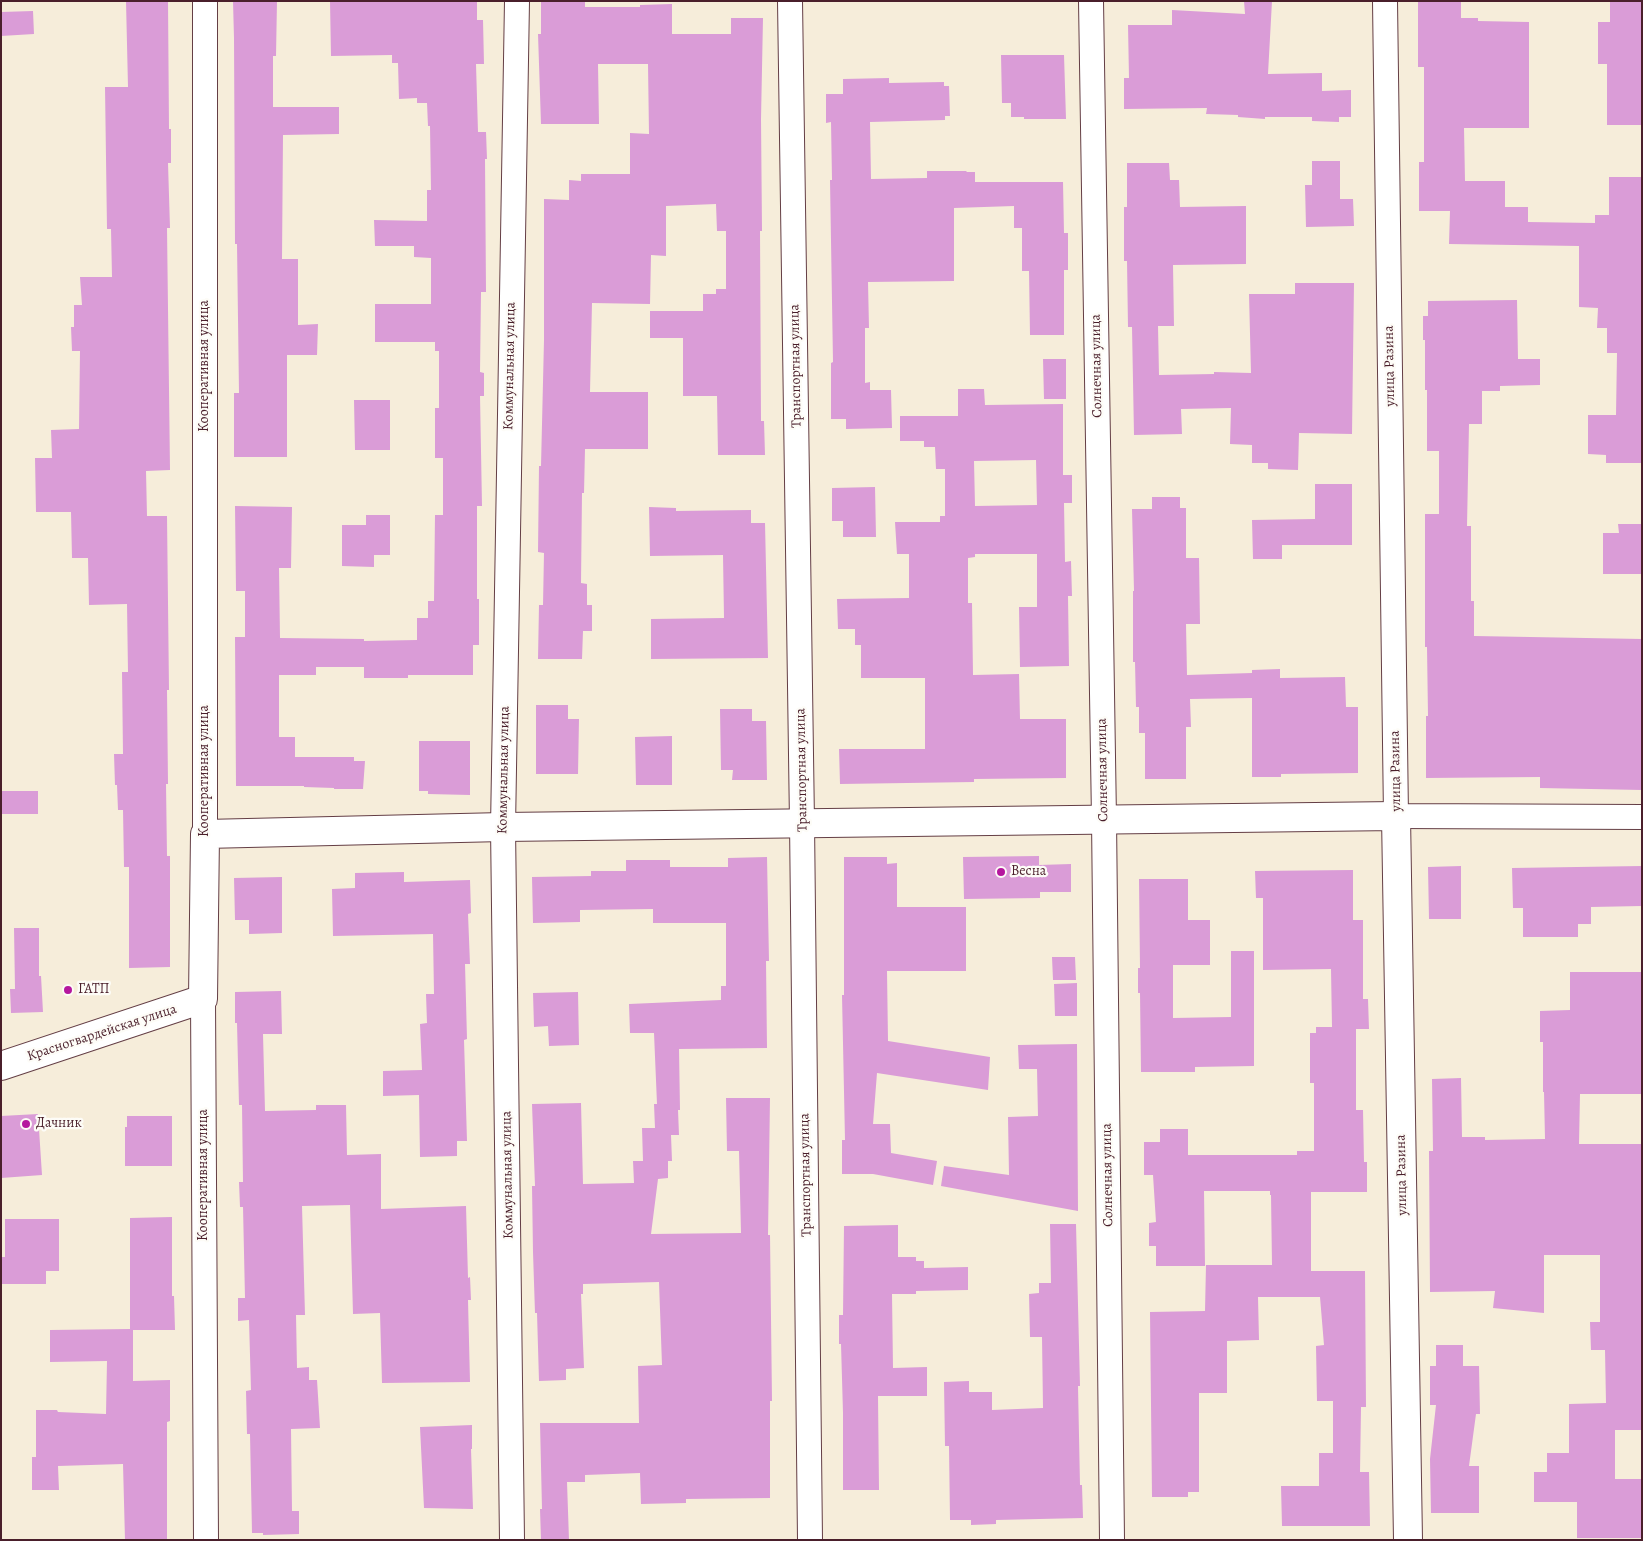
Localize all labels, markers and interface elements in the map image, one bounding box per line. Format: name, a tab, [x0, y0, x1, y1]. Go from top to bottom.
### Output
street label: Кооперативная улица	[197, 300, 213, 432]
street label: Коммунальная улица	[500, 302, 520, 430]
street label: Транспортная улица	[787, 304, 805, 428]
street label: Солнечная улица	[1088, 314, 1106, 418]
street label: улица Разина	[1381, 325, 1399, 407]
street label: Кооперативная улица	[197, 705, 213, 837]
street label: Коммунальная улица	[494, 706, 514, 834]
street label: Транспортная улица	[793, 708, 811, 832]
street label: Солнечная улица	[1094, 718, 1112, 822]
street label: улица Разина	[1387, 730, 1405, 812]
place label: Весна	[1011, 864, 1046, 880]
marker: Весна	[995, 866, 1007, 878]
place label: ГАТП	[78, 982, 110, 998]
marker: ГАТП	[62, 984, 74, 996]
street label: Красногвардейская улица	[25, 1001, 179, 1065]
street label: Кооперативная улица	[196, 1109, 212, 1241]
street label: Коммунальная улица	[498, 1111, 518, 1239]
street label: Транспортная улица	[797, 1113, 815, 1237]
place label: Дачник	[36, 1116, 82, 1132]
marker: Дачник	[20, 1118, 32, 1130]
street label: Солнечная улица	[1099, 1123, 1117, 1227]
street label: улица Разина	[1393, 1134, 1411, 1216]

